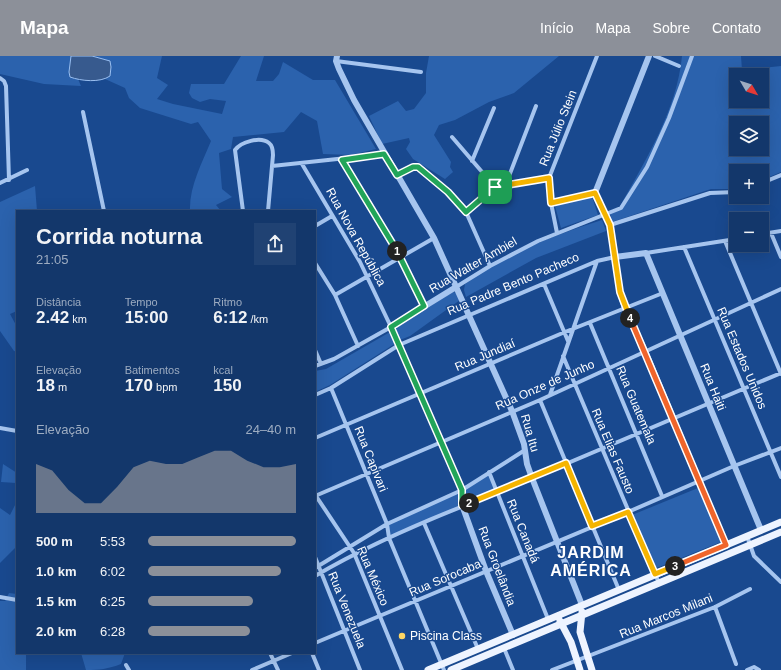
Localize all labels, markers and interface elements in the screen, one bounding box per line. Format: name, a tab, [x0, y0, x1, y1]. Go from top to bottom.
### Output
text: Mapa	[20, 17, 69, 38]
text: Início	[540, 20, 574, 36]
text: Mapa	[596, 20, 631, 36]
text: Sobre	[653, 20, 690, 36]
text: Contato	[712, 20, 761, 36]
north arrow	[729, 68, 769, 108]
map controls	[729, 68, 769, 252]
street label: Rua Júlio Stein	[536, 88, 580, 168]
button: layers	[729, 116, 769, 156]
button: +	[729, 164, 769, 204]
pin	[478, 170, 512, 204]
icon: arrive	[484, 176, 506, 198]
street label: Rua Nova República	[323, 185, 389, 289]
button: −	[729, 212, 769, 252]
button: share	[254, 223, 296, 265]
text: Corrida noturna	[36, 224, 202, 249]
street label: Rua Walter Ambiel	[427, 234, 519, 296]
pin: 1	[387, 241, 407, 261]
text: 1	[394, 245, 400, 257]
street label: Rua Padre Bento Pacheco	[445, 250, 581, 318]
text: 21:05	[36, 252, 69, 267]
text: Distância	[36, 296, 81, 308]
text: Tempo	[125, 296, 158, 308]
text: Ritmo	[213, 296, 242, 308]
street label: Rua Estados Unidos	[714, 305, 770, 411]
text: 2.42	[36, 308, 69, 327]
text: 15:00	[125, 308, 168, 327]
text: 6:12	[213, 308, 247, 327]
pin: 4	[620, 308, 640, 328]
text: 4	[627, 312, 633, 324]
text: km	[69, 313, 87, 325]
text: /km	[247, 313, 268, 325]
street label: Rua Jundiaí	[453, 336, 518, 374]
street label: Rua Onze de Junho	[493, 357, 597, 413]
street label: Rua Haiti	[697, 361, 729, 413]
text: Elevação	[36, 364, 81, 376]
text: Batimentos	[125, 364, 180, 376]
text: kcal	[213, 364, 233, 376]
street label: Rua Guatemala	[613, 364, 659, 447]
text: 18	[36, 376, 55, 395]
text: 170	[125, 376, 153, 395]
text: 150	[213, 376, 242, 395]
text: m	[55, 381, 67, 393]
text: bpm	[153, 381, 178, 393]
street label: Rua Elias Fausto	[589, 406, 637, 496]
street label: Rua Itu	[518, 412, 542, 454]
text: Elevação	[36, 422, 89, 437]
text: 24–40 m	[245, 422, 296, 437]
street label: Rua Capivari	[352, 424, 390, 494]
pin: 2	[459, 493, 479, 513]
text: 2	[466, 497, 472, 509]
street label: Rua Canadá	[504, 497, 542, 565]
street label: Rua Groelândia	[475, 524, 519, 608]
text: 500 m	[36, 534, 73, 549]
text: 5:53	[100, 534, 125, 549]
street label: Rua México	[354, 544, 392, 608]
district label: JARDIM AMÉRICA	[550, 544, 632, 579]
street label: Rua Sorocaba	[407, 556, 483, 599]
pin: 3	[665, 556, 685, 576]
text: 3	[672, 560, 678, 572]
text: 1.0 km	[36, 564, 76, 579]
text: 6:02	[100, 564, 125, 579]
street label: Rua Venezuela	[325, 570, 369, 651]
street label: Rua Marcos Milani	[617, 591, 715, 641]
text: 1.5 km	[36, 594, 76, 609]
text: 6:25	[100, 594, 125, 609]
text: 2.0 km	[36, 624, 76, 639]
text: 6:28	[100, 624, 125, 639]
place label: Piscina Class	[410, 629, 482, 643]
marker: Piscina Class	[397, 631, 407, 641]

